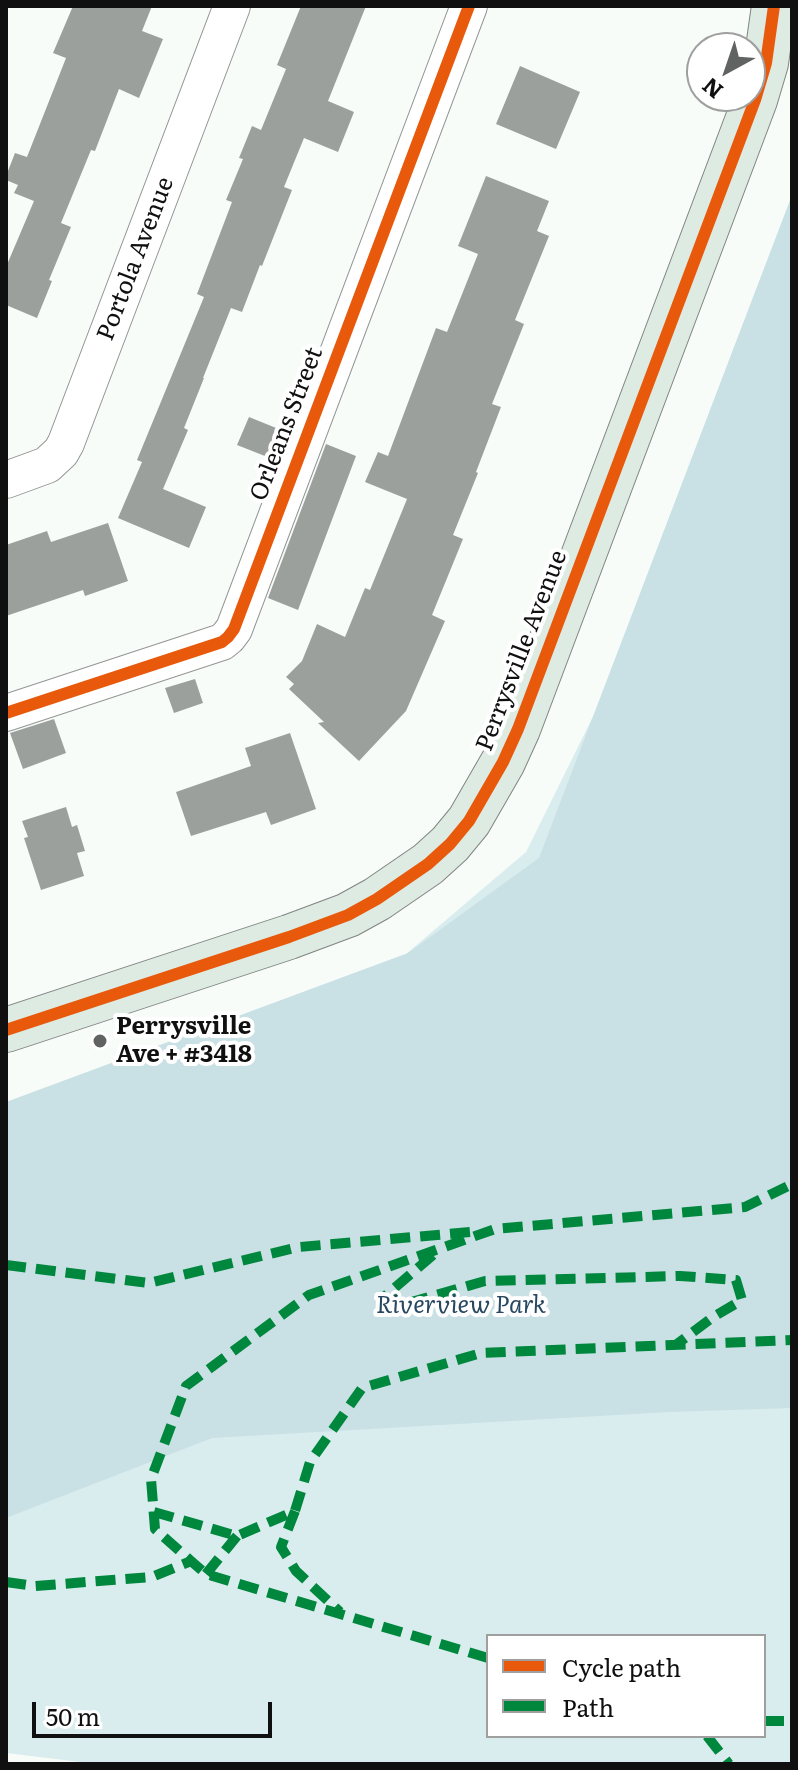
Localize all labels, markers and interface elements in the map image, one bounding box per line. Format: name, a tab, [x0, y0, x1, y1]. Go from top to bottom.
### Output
north arrow	[686, 32, 766, 112]
text: N	[694, 71, 729, 108]
street label: Portola Avenue	[92, 173, 180, 345]
street label: Orleans Street	[245, 343, 329, 505]
street label: Perrysville Avenue	[470, 547, 574, 755]
place label: Perrysville Ave + #3418	[116, 1013, 252, 1069]
marker: Perrysville Ave + #3418	[91, 1032, 109, 1050]
park label: Riverview Park	[376, 1292, 546, 1320]
legend	[486, 1634, 766, 1738]
text: Cycle path	[562, 1649, 681, 1684]
scale bar	[36, 1686, 276, 1736]
text: Path	[562, 1689, 614, 1724]
text: 50 m	[46, 1698, 100, 1733]

